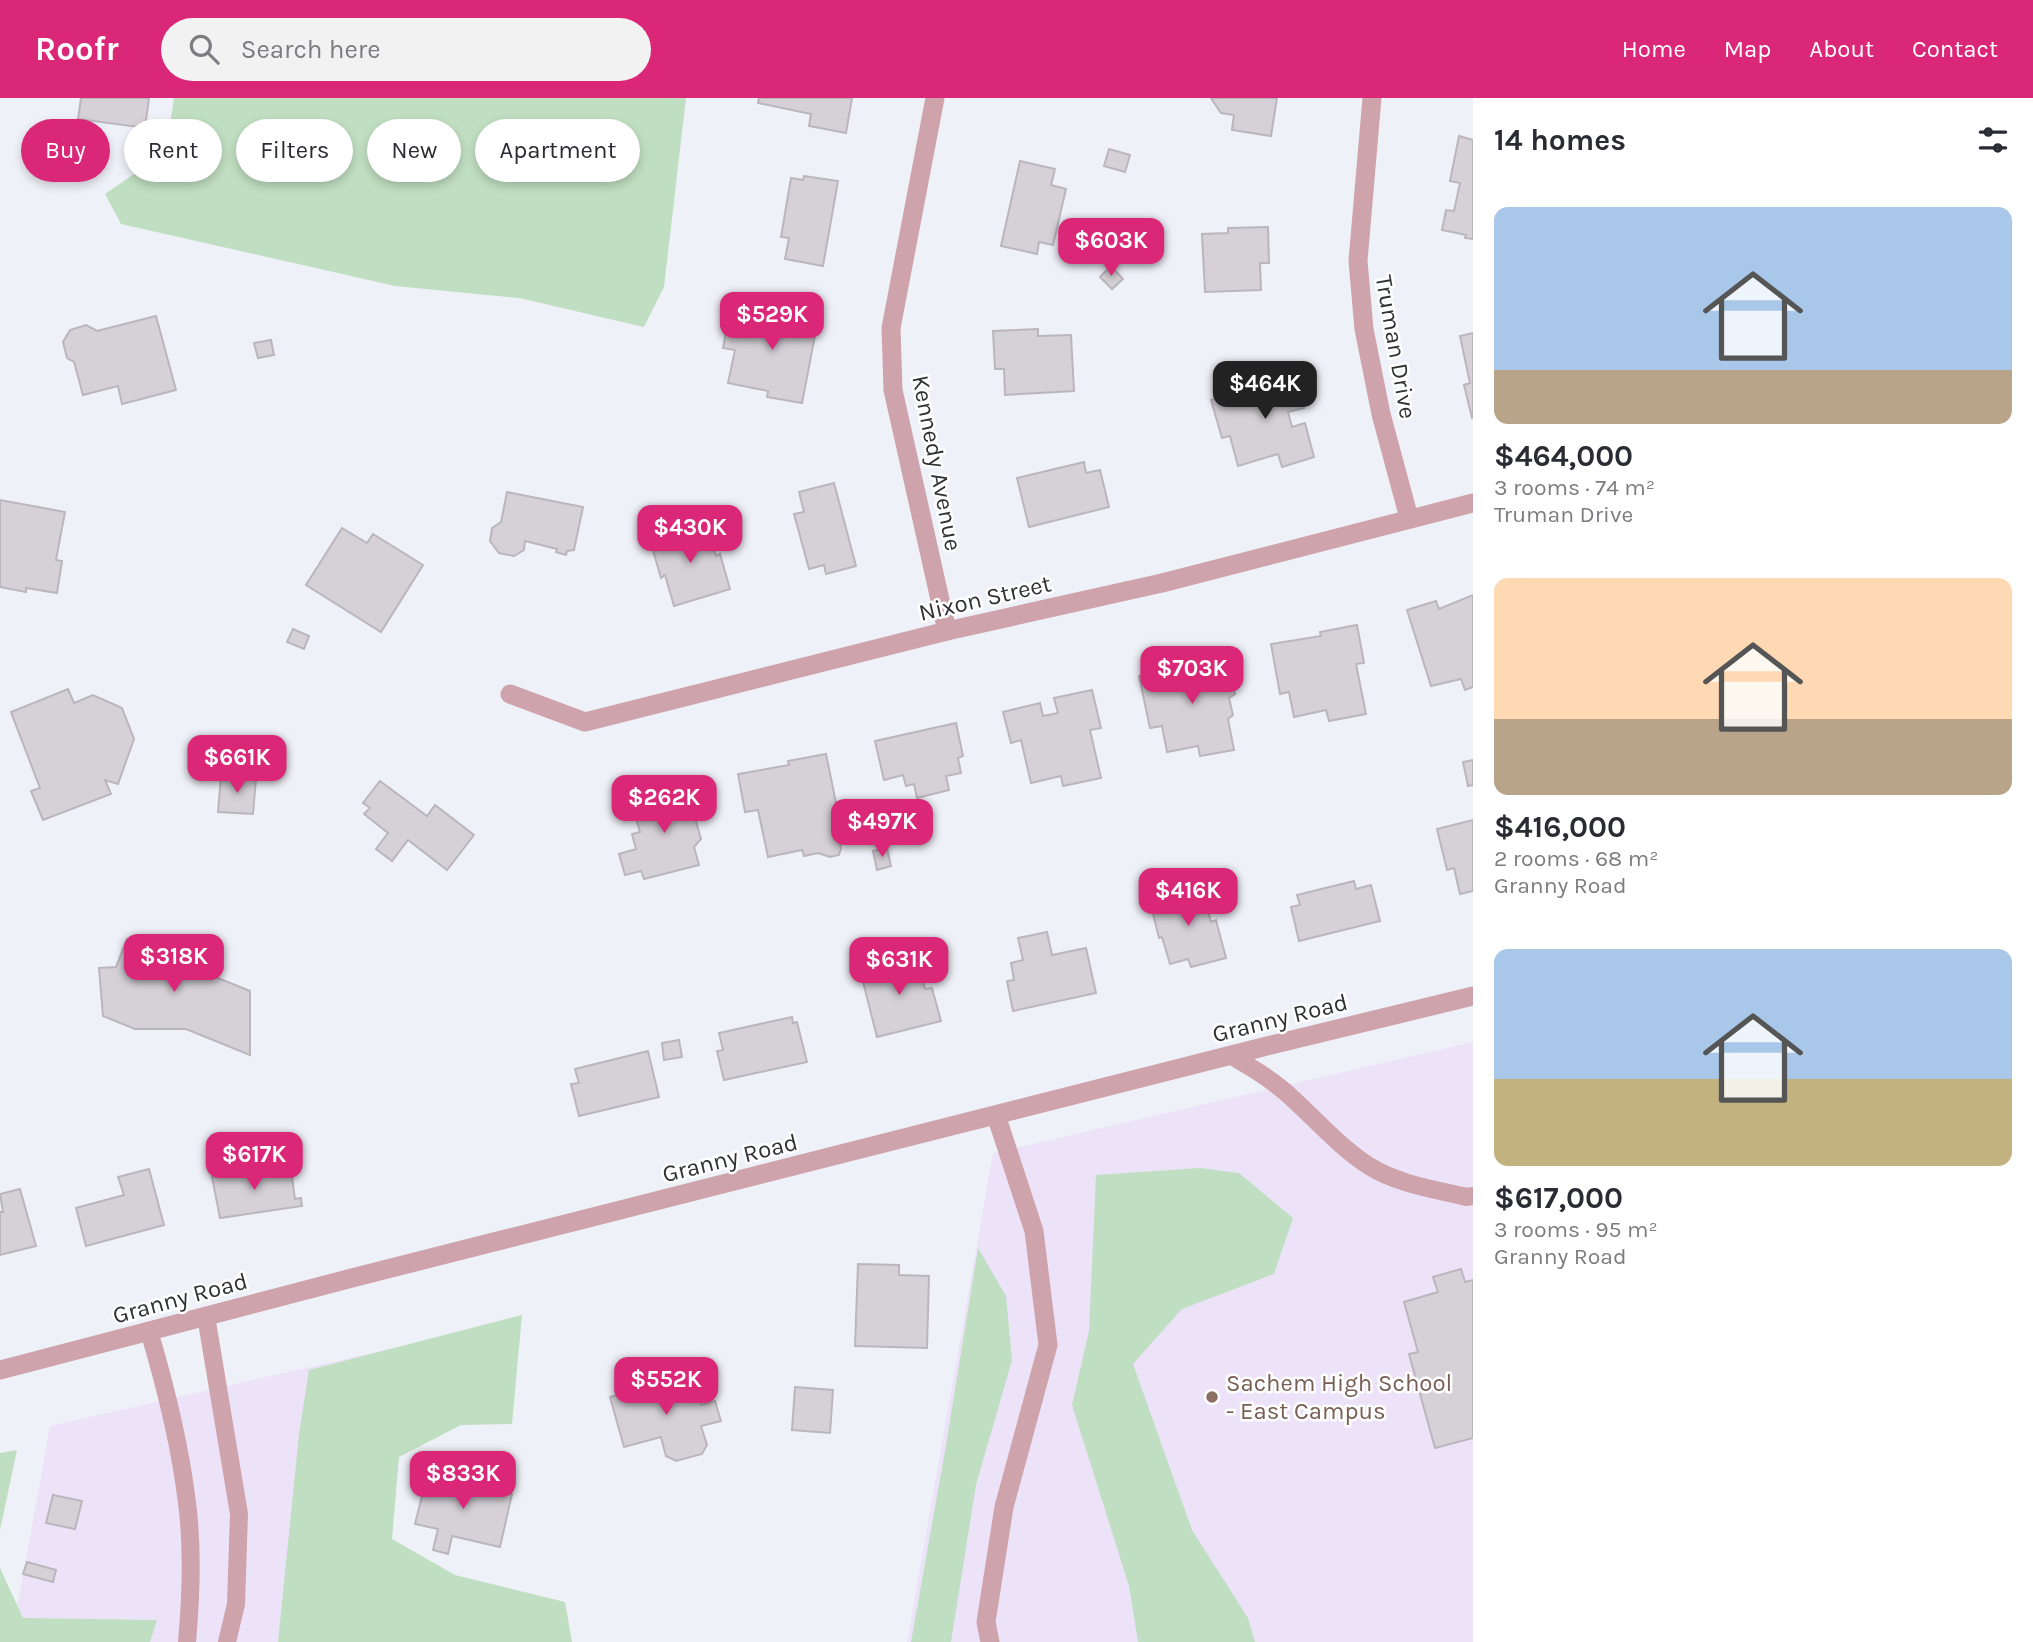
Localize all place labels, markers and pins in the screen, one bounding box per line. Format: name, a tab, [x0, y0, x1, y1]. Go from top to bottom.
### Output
pin: $603K	[1062, 218, 1160, 278]
pin: $529K	[723, 292, 821, 352]
pin: $464K	[1216, 362, 1314, 421]
pin: $430K	[641, 505, 739, 565]
pin: $703K	[1143, 646, 1241, 706]
pin: $661K	[188, 736, 286, 795]
pin: $262K	[615, 776, 713, 835]
pin: $497K	[833, 800, 931, 859]
pin: $416K	[1139, 868, 1237, 928]
pin: $318K	[125, 934, 223, 994]
pin: $631K	[850, 937, 948, 997]
pin: $617K	[205, 1132, 303, 1192]
pin: $552K	[617, 1358, 715, 1417]
place label: Sachem High School - East Campus	[1226, 1369, 1452, 1425]
marker: Sachem High School - East Campus	[1204, 1389, 1220, 1405]
pin: $833K	[414, 1452, 512, 1511]

